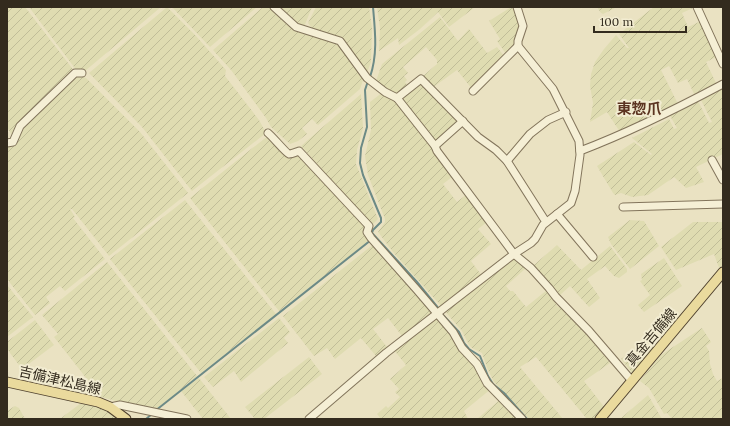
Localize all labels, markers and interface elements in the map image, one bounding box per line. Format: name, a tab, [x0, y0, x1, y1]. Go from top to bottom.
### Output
scale bar	[594, 8, 686, 34]
text: 100 m	[600, 14, 633, 29]
district label: 東惣爪	[616, 99, 662, 118]
street label: 真金吉備線	[622, 304, 680, 370]
street label: 吉備津松島線	[17, 362, 103, 398]

